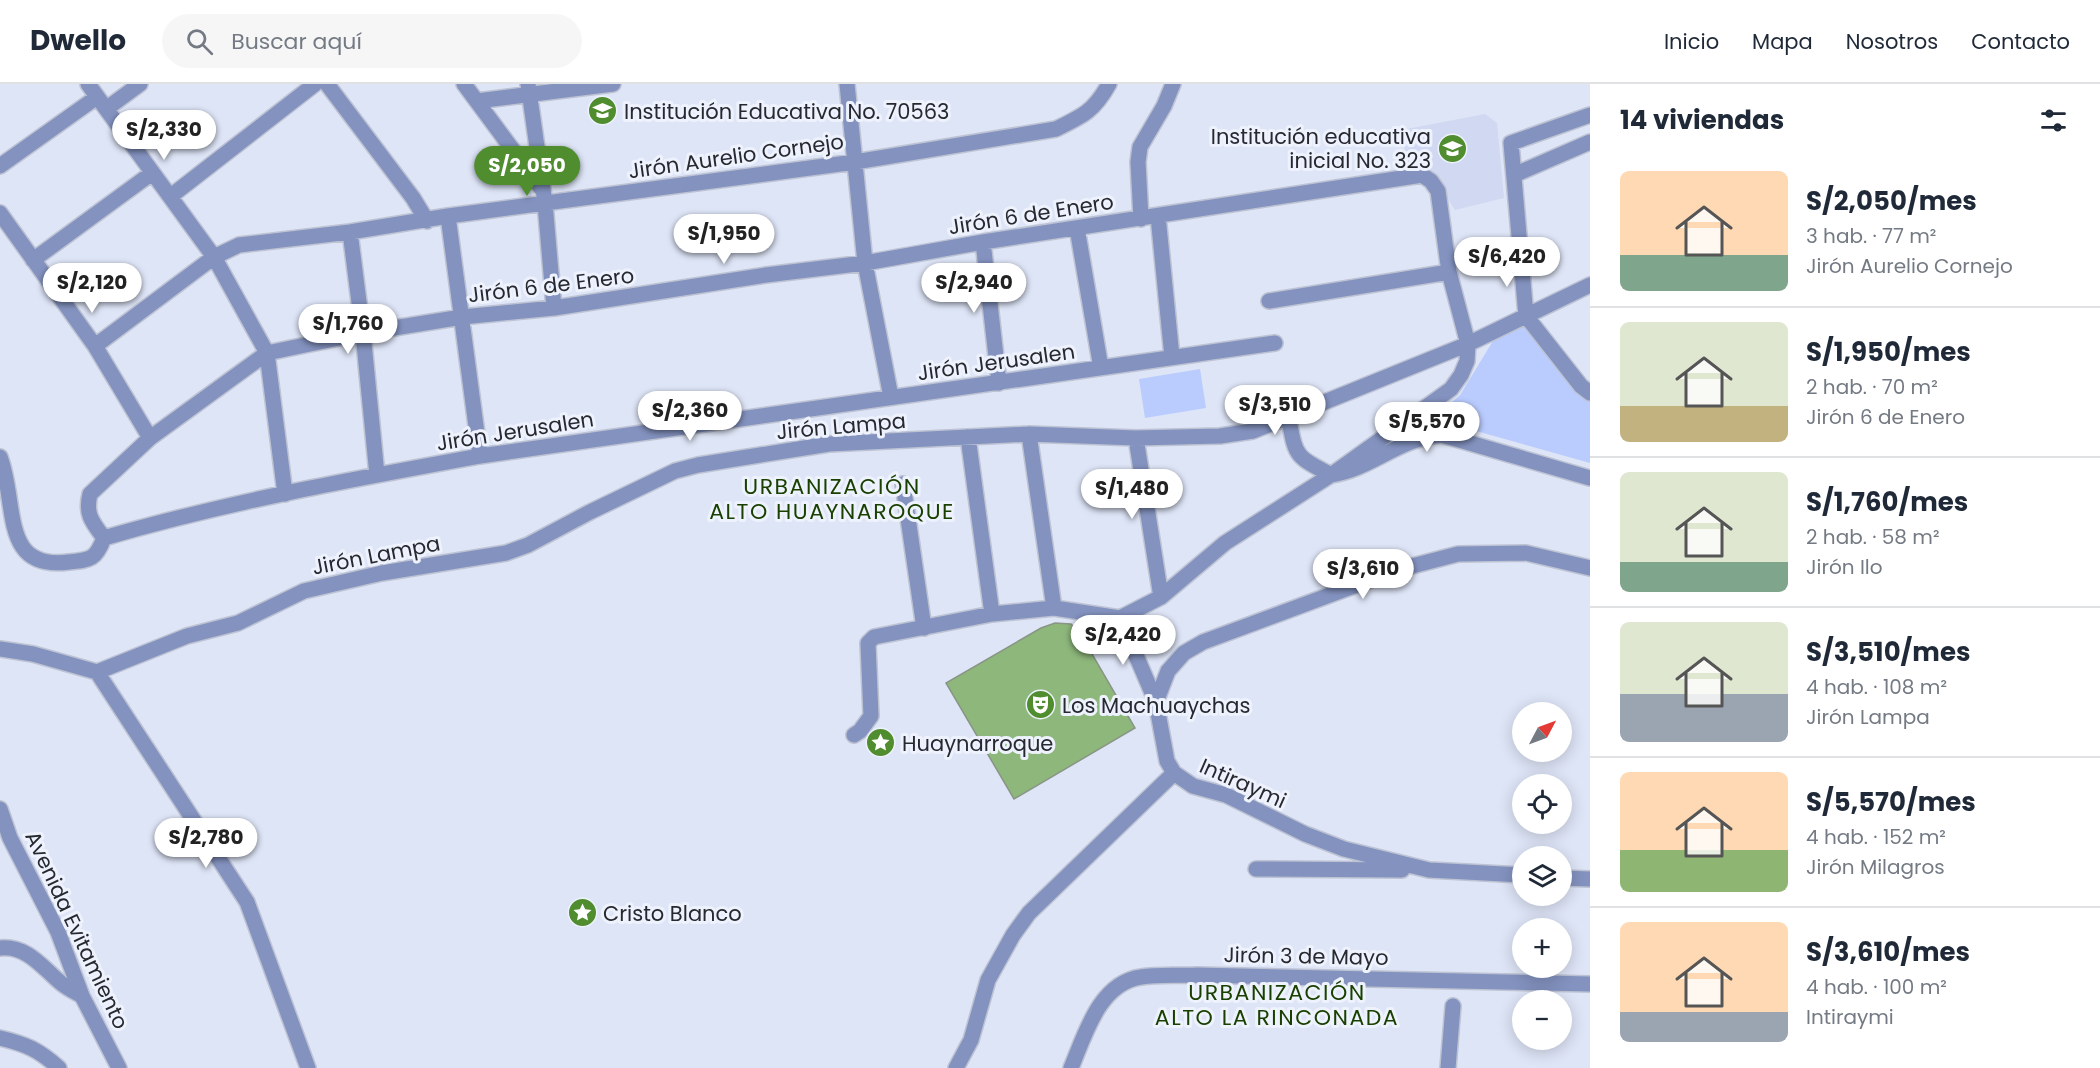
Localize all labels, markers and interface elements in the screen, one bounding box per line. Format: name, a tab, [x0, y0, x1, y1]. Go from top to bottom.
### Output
search box	[162, 14, 582, 68]
text: Dwello	[30, 21, 126, 60]
icon: search	[183, 25, 216, 58]
text: Buscar aquí	[231, 26, 362, 57]
text: Inicio	[1664, 27, 1719, 56]
text: Mapa	[1752, 27, 1813, 56]
text: Nosotros	[1846, 27, 1938, 56]
text: Contacto	[1971, 27, 2070, 56]
school or university icon: Institución Educativa No. 70563	[587, 95, 619, 127]
place label: Institución Educativa No. 70563	[624, 97, 949, 126]
text: 14 viviendas	[1620, 102, 1784, 138]
icon: filters	[2037, 104, 2070, 137]
pin: S/2,330	[109, 110, 219, 161]
text: S/2,330	[126, 115, 202, 143]
place label: Institución educativa inicial No. 323	[1211, 122, 1431, 175]
street label: Jirón Aurelio Cornejo	[627, 127, 845, 185]
school or university icon: Institución educativa inicial No. 323	[1436, 132, 1468, 164]
pin: S/2,050	[472, 146, 582, 197]
text: S/2,050	[488, 151, 566, 179]
text: S/2,050/mes	[1806, 183, 1977, 219]
street label: Jirón 6 de Enero	[946, 187, 1116, 241]
icon: home	[1668, 195, 1740, 267]
pin: S/1,950	[669, 214, 779, 265]
text: S/1,950	[688, 219, 760, 247]
text: 3 hab. · 77 m²	[1806, 222, 1936, 250]
pin: S/6,420	[1452, 237, 1562, 288]
text: S/6,420	[1468, 242, 1546, 270]
text: Jirón Aurelio Cornejo	[1806, 252, 2013, 280]
street label: Jirón 6 de Enero	[466, 260, 636, 310]
pin: S/2,120	[37, 263, 147, 314]
pin: S/2,940	[919, 263, 1029, 314]
text: S/2,120	[57, 268, 127, 296]
text: S/2,940	[935, 268, 1013, 296]
pin: S/1,760	[293, 304, 403, 355]
text: S/1,760	[312, 309, 384, 337]
text: S/1,950/mes	[1806, 334, 1971, 370]
street label: Jirón Jerusalen	[915, 337, 1077, 387]
icon: home	[1668, 346, 1740, 418]
text: 2 hab. · 70 m²	[1806, 373, 1938, 401]
pin: S/3,510	[1220, 385, 1330, 436]
text: S/3,510	[1239, 390, 1311, 418]
pin: S/2,360	[635, 391, 745, 442]
text: S/2,360	[652, 396, 728, 424]
pin: S/5,570	[1372, 402, 1482, 453]
text: Jirón 6 de Enero	[1806, 403, 1965, 431]
street label: Jirón Jerusalen	[434, 404, 596, 458]
street label: Jirón Lampa	[775, 406, 907, 446]
text: S/5,570	[1389, 407, 1465, 435]
pin: S/1,480	[1077, 469, 1187, 520]
district label: URBANIZACIÓN ALTO HUAYNAROQUE	[709, 471, 955, 527]
text: S/1,480	[1095, 474, 1169, 502]
text: S/1,760/mes	[1806, 484, 1968, 520]
icon: home	[1668, 496, 1740, 568]
text: 2 hab. · 58 m²	[1806, 523, 1940, 551]
street label: Jirón Lampa	[309, 528, 443, 582]
pin: S/3,610	[1308, 549, 1418, 600]
text: Jirón Ilo	[1806, 553, 1883, 581]
text: S/3,610	[1327, 554, 1399, 582]
pin: S/2,420	[1068, 615, 1178, 666]
text: S/2,420	[1085, 620, 1161, 648]
text: S/3,510/mes	[1806, 634, 1970, 670]
icon: home	[1668, 646, 1740, 718]
text: 4 hab. · 108 m²	[1806, 673, 1947, 701]
theatre icon: Los Machuaychas	[1025, 689, 1057, 721]
place label: Los Machuaychas	[1062, 691, 1250, 720]
north arrow	[1512, 702, 1572, 762]
map controls	[1512, 702, 1572, 1050]
text: Jirón Lampa	[1806, 703, 1930, 731]
place icon: Huaynarroque	[865, 727, 897, 759]
place label: Huaynarroque	[902, 729, 1053, 758]
street label: Intiraymi	[1195, 751, 1291, 815]
button: locate	[1512, 774, 1572, 834]
text: S/5,570/mes	[1806, 784, 1976, 820]
icon: home	[1668, 796, 1740, 868]
pin: S/2,780	[151, 818, 261, 869]
text: S/2,780	[168, 823, 244, 851]
text: 4 hab. · 152 m²	[1806, 823, 1946, 851]
street label: Avenida Evitamiento	[18, 826, 136, 1034]
button: layers	[1512, 846, 1572, 906]
text: Jirón Milagros	[1806, 853, 1945, 881]
place icon: Cristo Blanco	[566, 897, 598, 929]
place label: Cristo Blanco	[603, 899, 742, 928]
button: +	[1512, 918, 1572, 978]
text: S/3,610/mes	[1806, 934, 1970, 970]
street label: Jirón 3 de Mayo	[1223, 940, 1389, 972]
icon: home	[1668, 946, 1740, 1018]
text: 4 hab. · 100 m²	[1806, 973, 1947, 1001]
district label: URBANIZACIÓN ALTO LA RINCONADA	[1155, 977, 1399, 1033]
button: −	[1512, 990, 1572, 1050]
text: Intiraymi	[1806, 1003, 1894, 1031]

